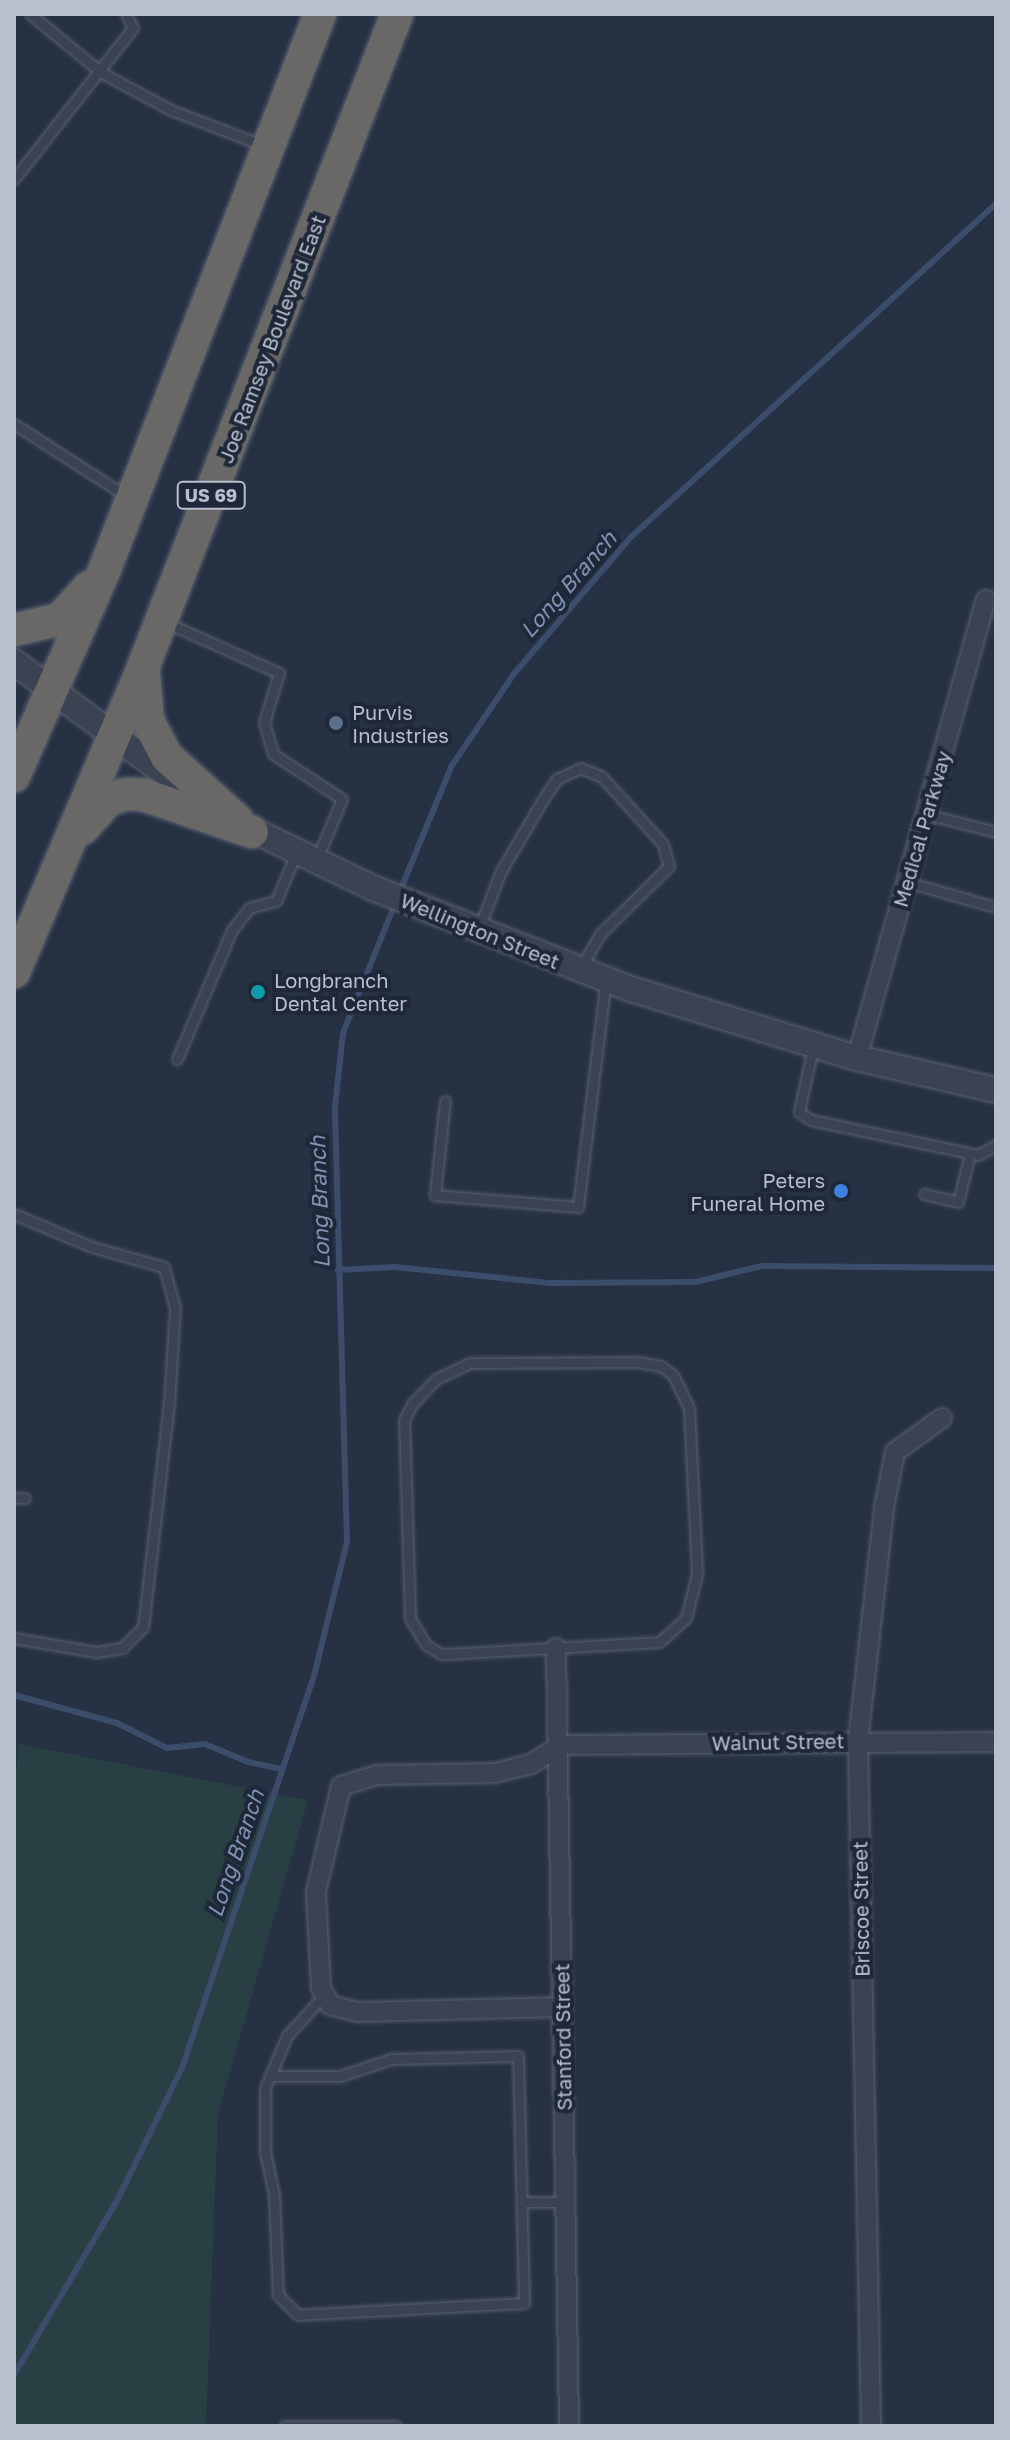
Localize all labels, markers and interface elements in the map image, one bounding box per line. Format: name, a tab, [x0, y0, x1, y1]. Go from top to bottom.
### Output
street label: Joe Ramsey Boulevard East	[214, 212, 330, 466]
road number: US 69	[175, 481, 247, 509]
water label: Long Branch	[515, 525, 621, 643]
place label: Purvis Industries	[352, 700, 449, 747]
marker: Purvis Industries	[327, 714, 345, 732]
street label: Medical Parkway	[888, 748, 956, 910]
street label: Wellington Street	[397, 888, 563, 974]
place label: Longbranch Dental Center	[274, 968, 407, 1015]
marker: Longbranch Dental Center	[249, 983, 267, 1001]
water label: Long Branch	[303, 1135, 335, 1269]
place label: Peters Funeral Home	[690, 1168, 825, 1215]
marker: Peters Funeral Home	[832, 1182, 850, 1200]
street label: Walnut Street	[711, 1729, 845, 1755]
water label: Long Branch	[201, 1786, 269, 1920]
street label: Briscoe Street	[848, 1841, 874, 1977]
street label: Stanford Street	[550, 1963, 576, 2111]

